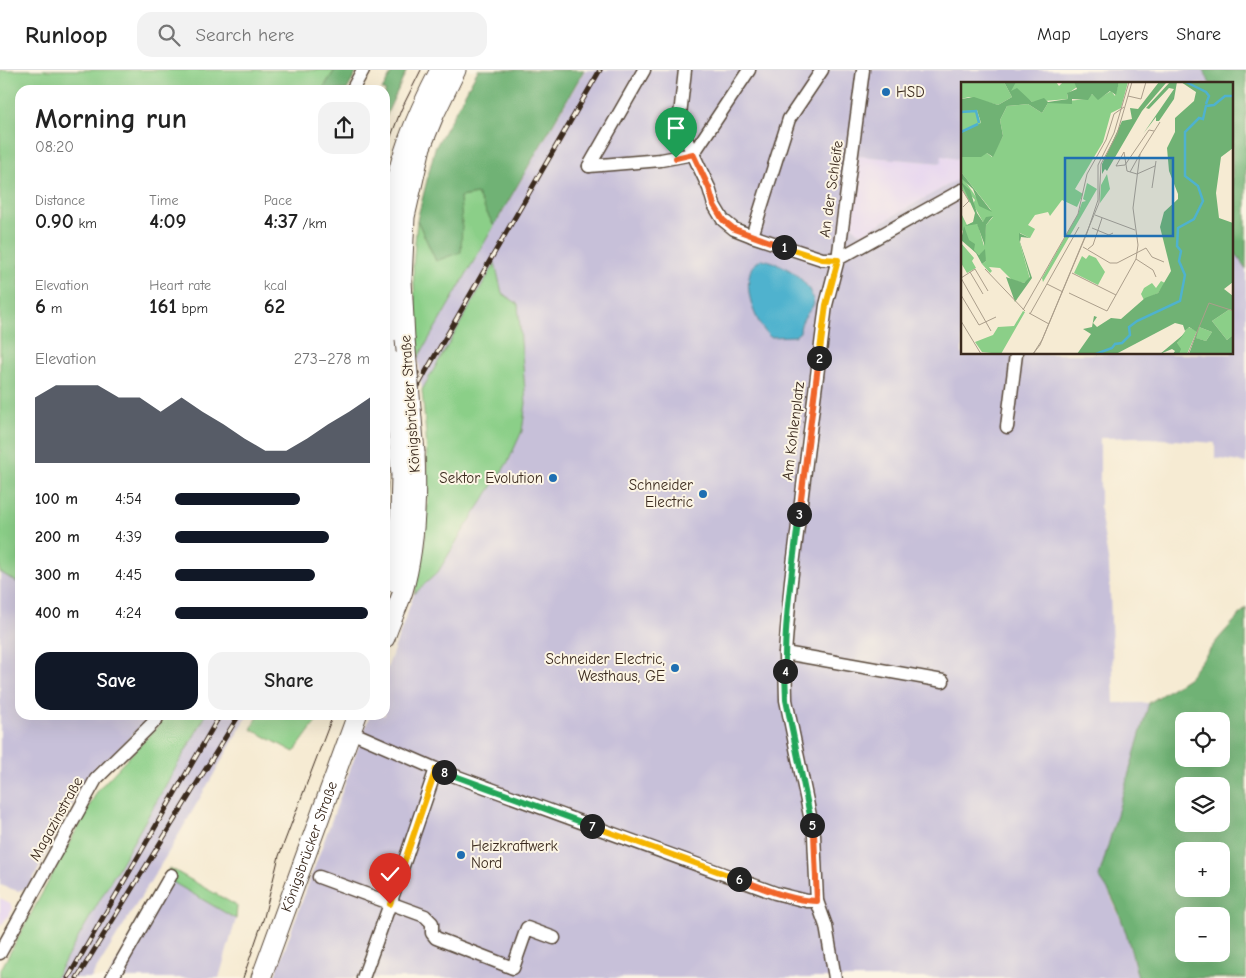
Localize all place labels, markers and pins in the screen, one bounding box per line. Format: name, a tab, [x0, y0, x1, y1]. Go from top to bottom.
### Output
place label: HSD	[896, 83, 925, 101]
marker: HSD	[880, 86, 892, 98]
pin	[655, 107, 697, 158]
pin: 1	[772, 234, 796, 260]
pin: 2	[806, 346, 832, 370]
place label: Sektor Evolution	[439, 469, 543, 487]
marker: Sektor Evolution	[547, 472, 559, 484]
place label: Schneider Electric	[629, 476, 693, 511]
marker: Schneider Electric	[697, 488, 709, 500]
pin: 3	[786, 502, 812, 526]
place label: Schneider Electric, Westhaus, GE	[545, 650, 665, 685]
pin: 4	[772, 658, 798, 684]
marker: Schneider Electric, Westhaus, GE	[669, 662, 681, 674]
pin: 8	[432, 760, 456, 784]
pin: 5	[800, 812, 824, 838]
pin: 7	[580, 814, 604, 838]
place label: Heizkraftwerk Nord	[471, 837, 559, 872]
marker: Heizkraftwerk Nord	[455, 849, 467, 861]
pin	[369, 853, 411, 904]
pin: 6	[726, 866, 752, 892]

